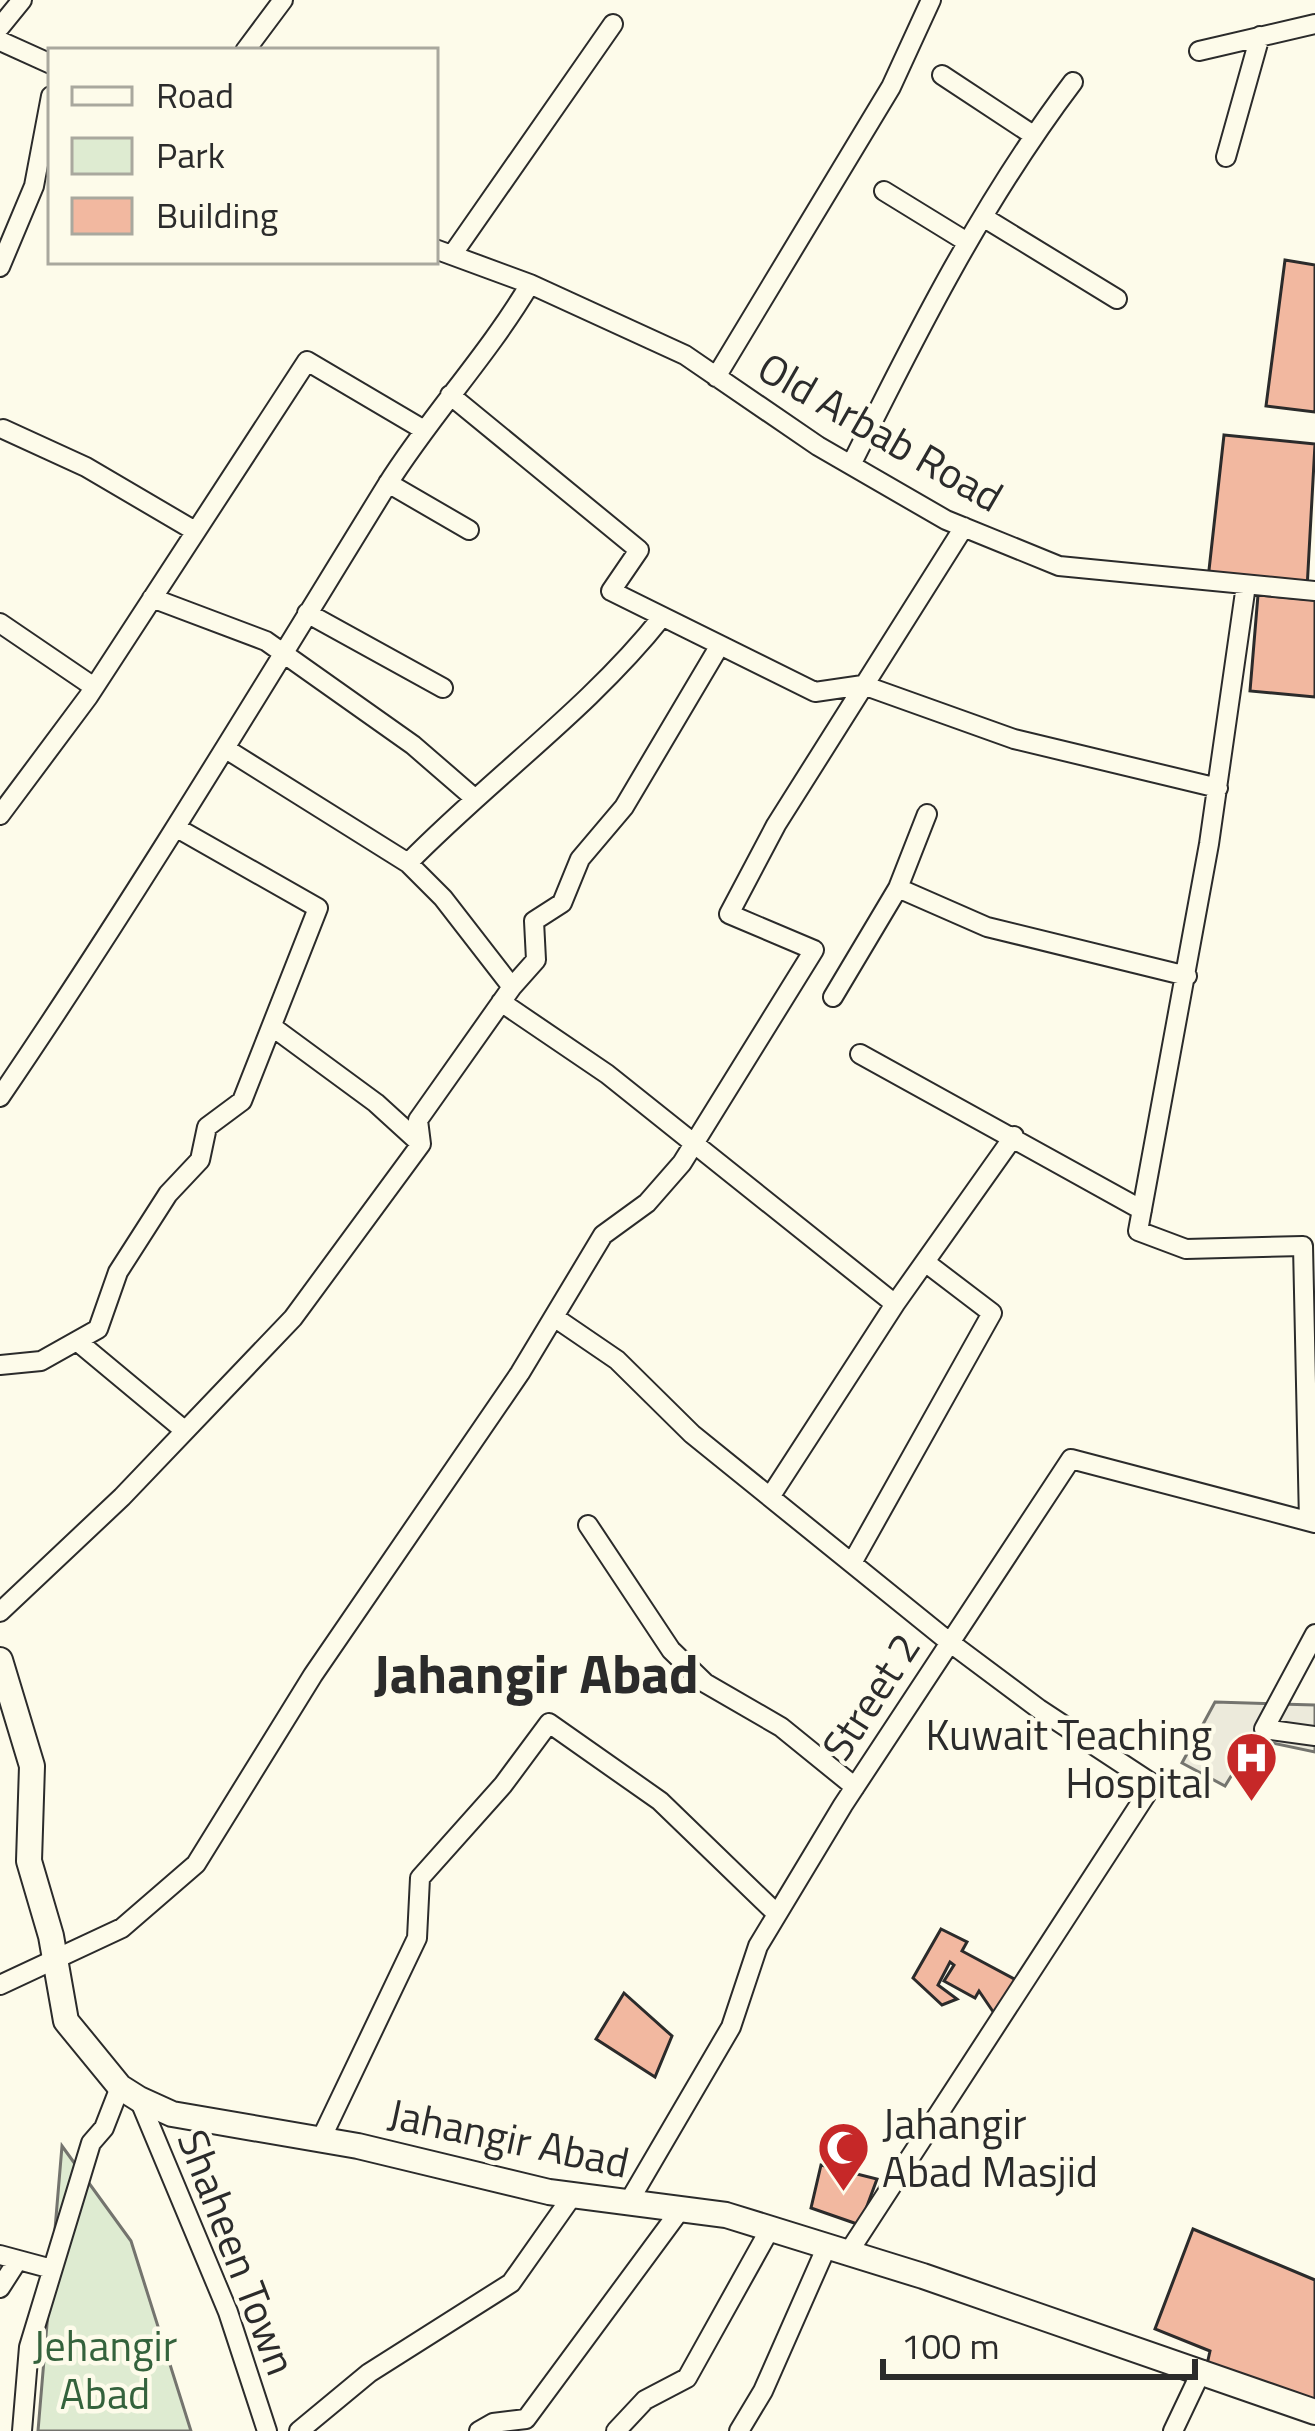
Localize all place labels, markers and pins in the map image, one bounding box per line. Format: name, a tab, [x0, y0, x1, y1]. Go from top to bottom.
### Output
place label: Kuwait Teaching Hospital	[926, 1702, 1212, 1814]
hospital icon: Kuwait Teaching Hospital	[1223, 1730, 1279, 1804]
place label: Jahangir Abad Masjid	[882, 2091, 1098, 2203]
mosque icon: Jahangir Abad Masjid	[815, 2119, 871, 2193]

